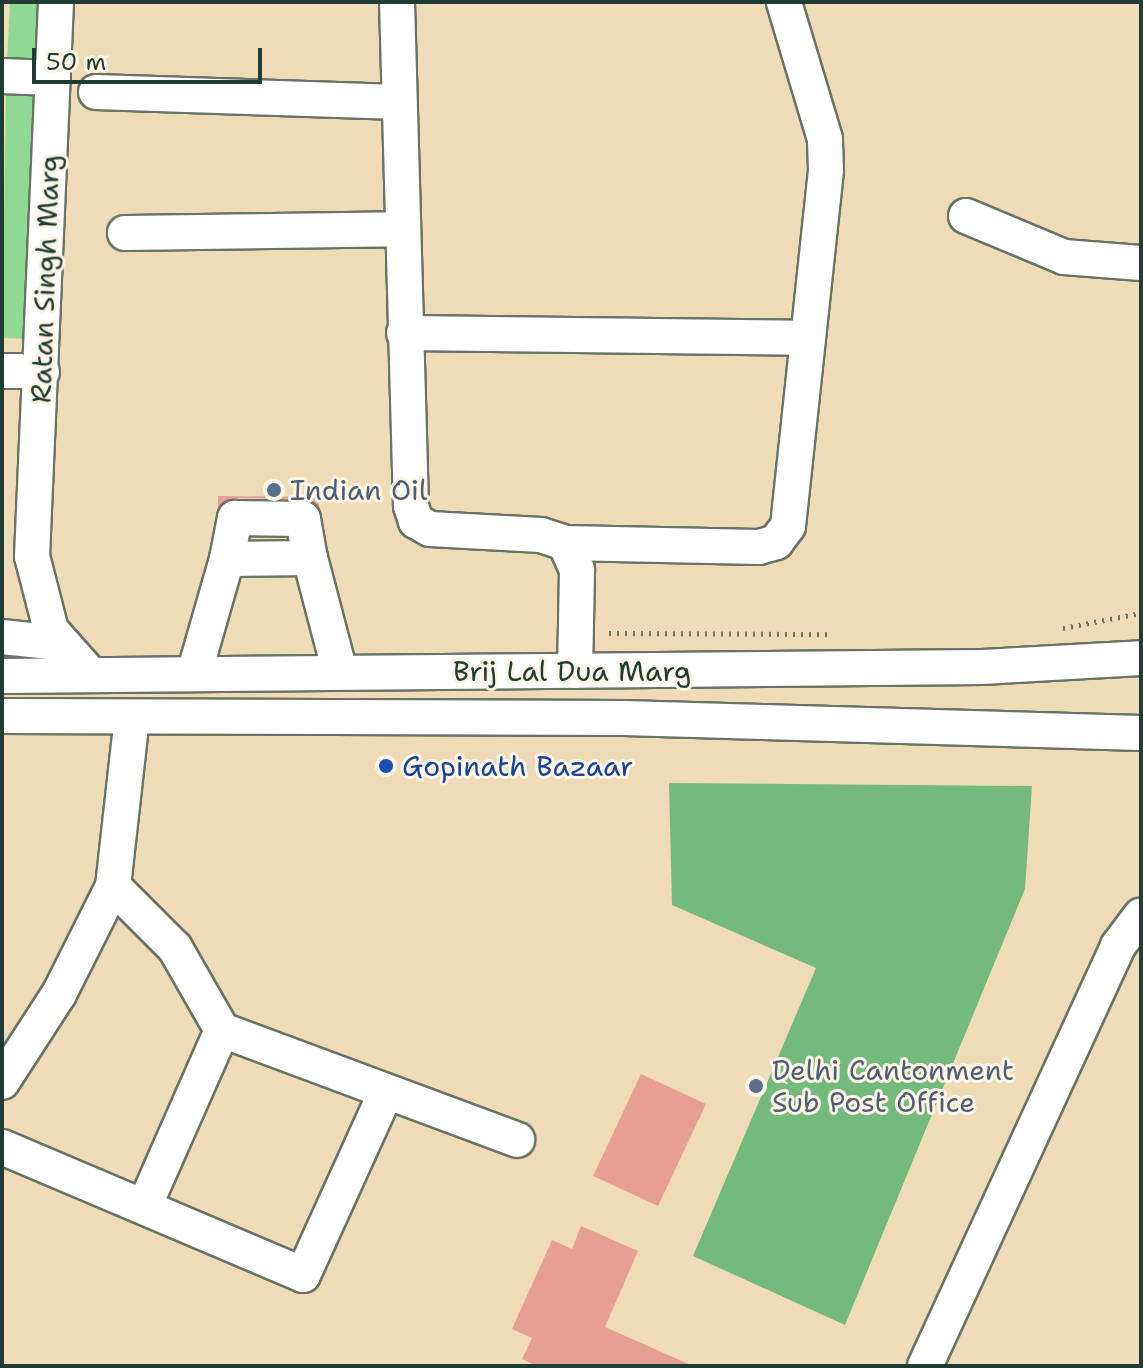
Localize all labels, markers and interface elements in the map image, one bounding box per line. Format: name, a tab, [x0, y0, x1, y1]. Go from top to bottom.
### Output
scale bar	[36, 32, 266, 82]
text: 50 m	[46, 46, 106, 78]
street label: Ratan Singh Marg	[24, 154, 66, 404]
place label: Indian Oil	[290, 473, 427, 507]
marker: Indian Oil	[265, 481, 283, 499]
street label: Brij Lal Dua Marg	[453, 654, 691, 688]
place label: Gopinath Bazaar	[402, 749, 633, 783]
marker: Gopinath Bazaar	[377, 757, 395, 775]
place label: Delhi Cantonment Sub Post Office	[772, 1053, 1014, 1119]
marker: Delhi Cantonment Sub Post Office	[747, 1077, 765, 1095]

